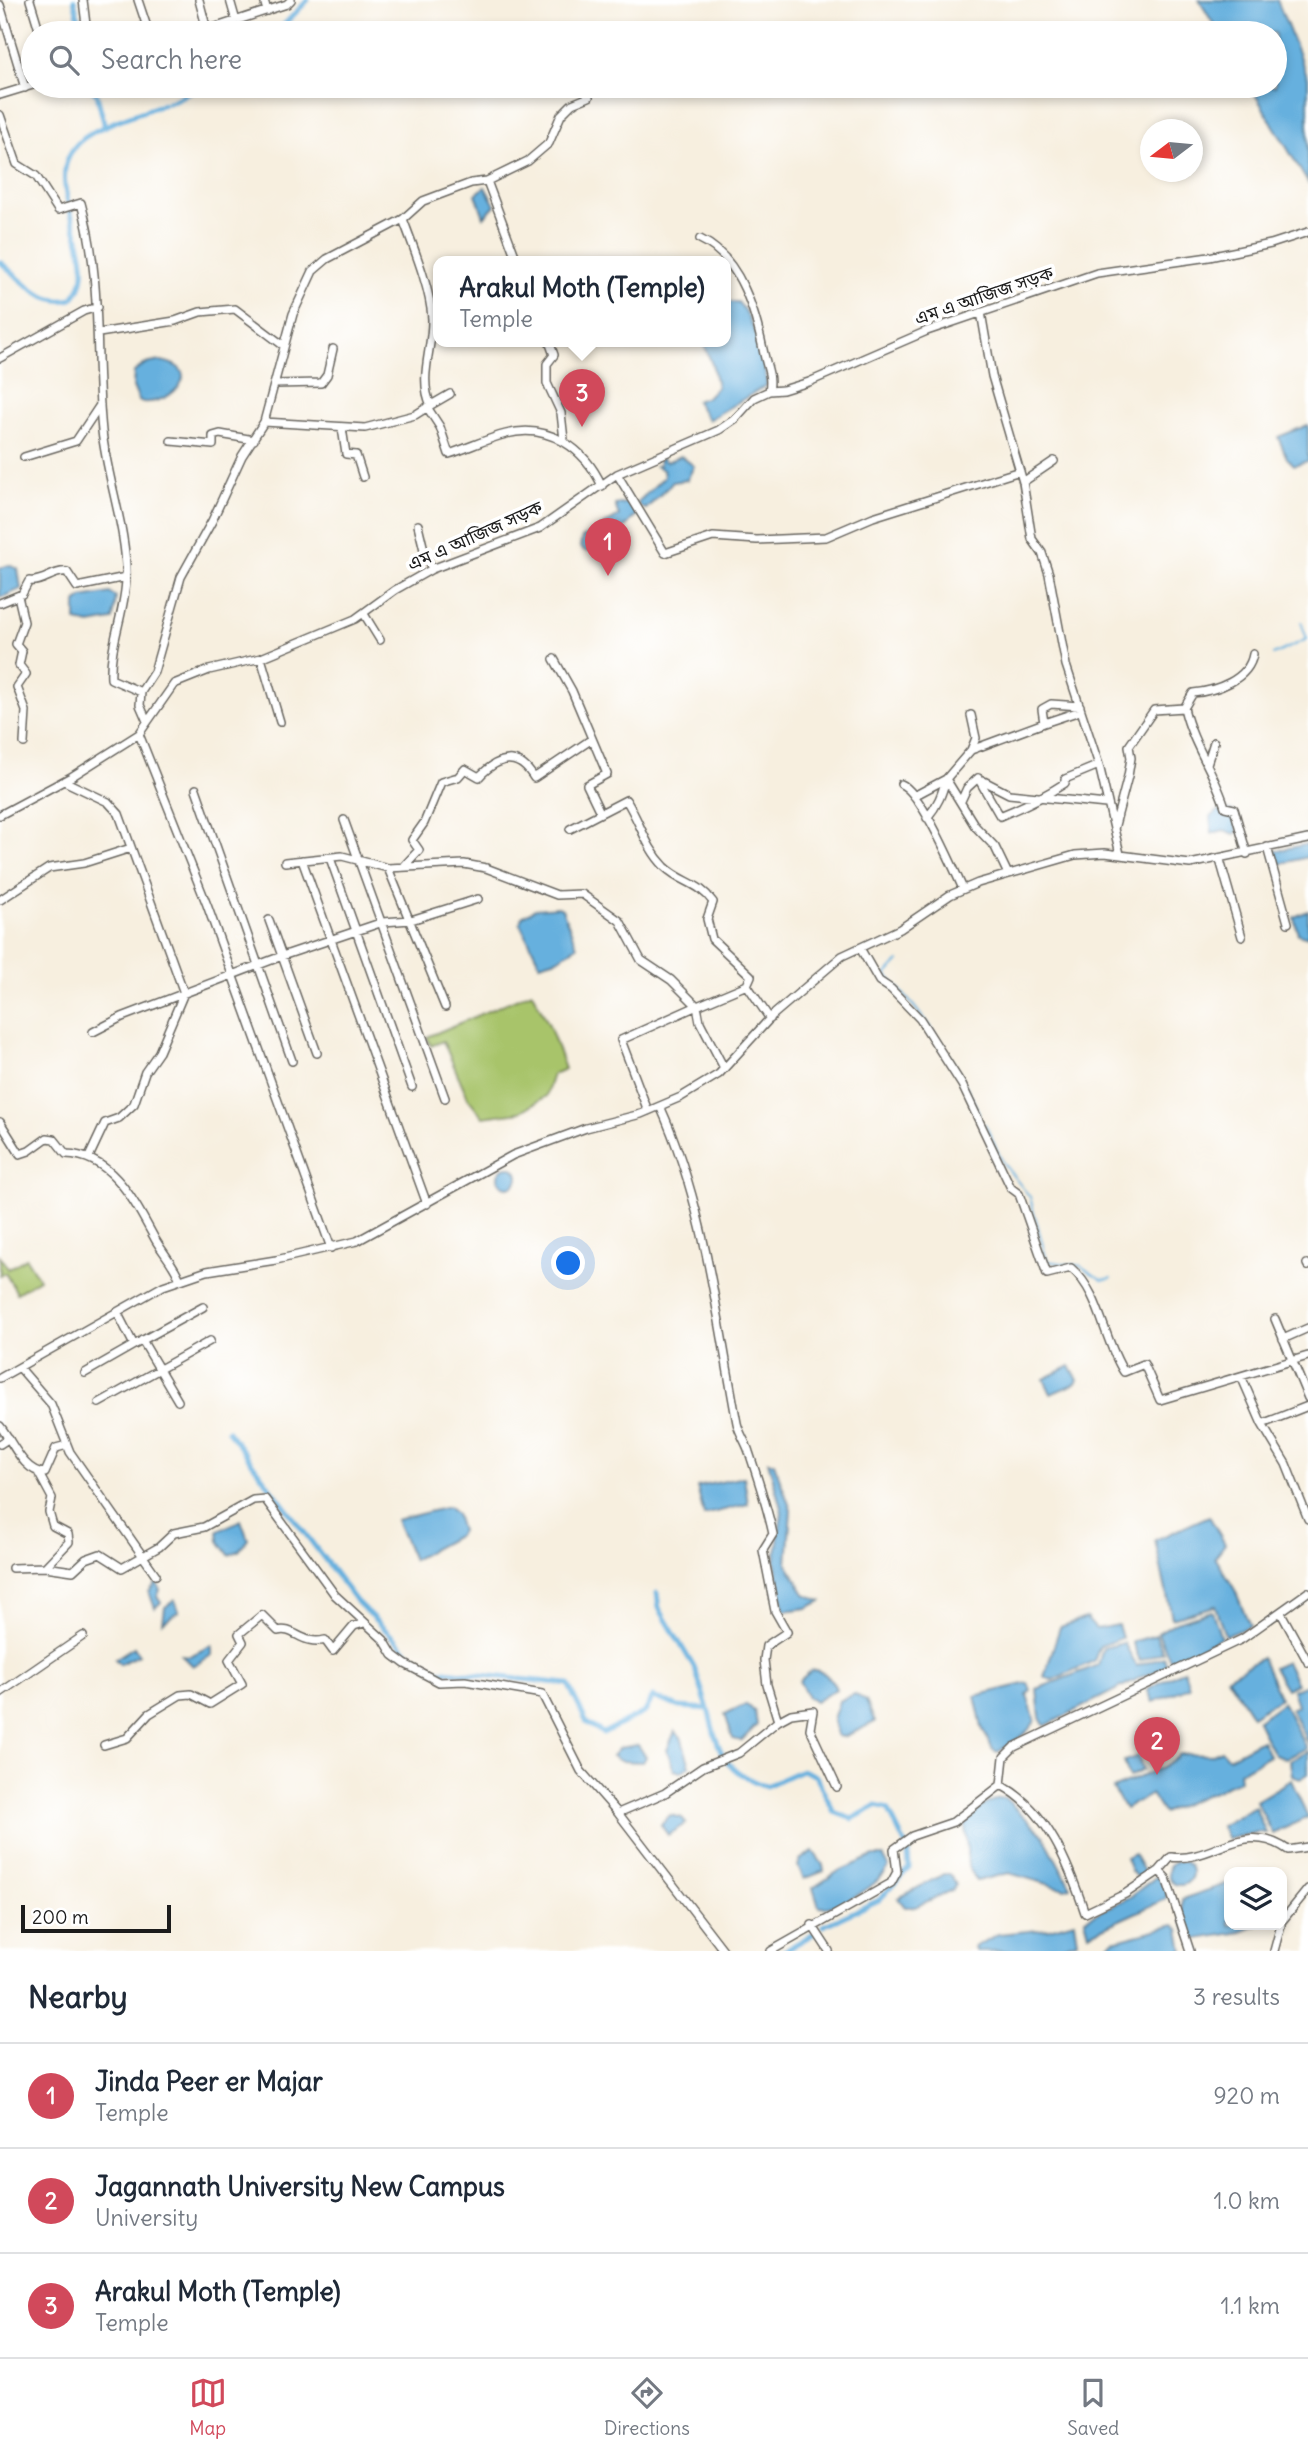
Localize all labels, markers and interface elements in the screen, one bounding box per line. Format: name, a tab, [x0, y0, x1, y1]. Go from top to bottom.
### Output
search box	[21, 21, 1287, 98]
icon: search	[45, 41, 83, 79]
text: Search here	[101, 43, 242, 76]
north arrow	[1140, 119, 1203, 182]
popup	[433, 256, 731, 347]
street label: এম এ আজিজ সড়ক	[911, 261, 1057, 330]
text: Arakul Moth (Temple)	[459, 271, 705, 304]
text: Temple	[459, 304, 533, 333]
pin: 3	[559, 369, 605, 427]
street label: এম এ আজিজ সড়ক	[404, 495, 546, 576]
pin: 1	[585, 518, 631, 576]
your location	[551, 1246, 585, 1280]
pin: 2	[1134, 1717, 1180, 1775]
map controls	[1224, 1867, 1287, 1930]
button: layers	[1224, 1867, 1287, 1930]
scale bar	[21, 1902, 172, 1934]
text: 200 m	[32, 1905, 89, 1929]
text: Nearby	[28, 1978, 128, 2016]
text: 3 results	[1193, 1982, 1280, 2011]
text: Jinda Peer er Majar	[95, 2065, 323, 2098]
text: 1	[46, 2081, 56, 2110]
text: 920 m	[1213, 2081, 1280, 2110]
text: Temple	[95, 2098, 169, 2127]
text: Jagannath University New Campus	[95, 2170, 505, 2203]
text: 2	[45, 2186, 57, 2215]
text: 1.0 km	[1214, 2186, 1280, 2215]
text: University	[95, 2203, 198, 2232]
text: Arakul Moth (Temple)	[95, 2275, 341, 2308]
text: 3	[44, 2291, 58, 2320]
text: 1.1 km	[1221, 2291, 1280, 2320]
text: Temple	[95, 2308, 169, 2337]
tab: Map	[189, 2374, 227, 2440]
tab: Directions	[604, 2374, 690, 2440]
tab: Saved	[1067, 2374, 1119, 2440]

